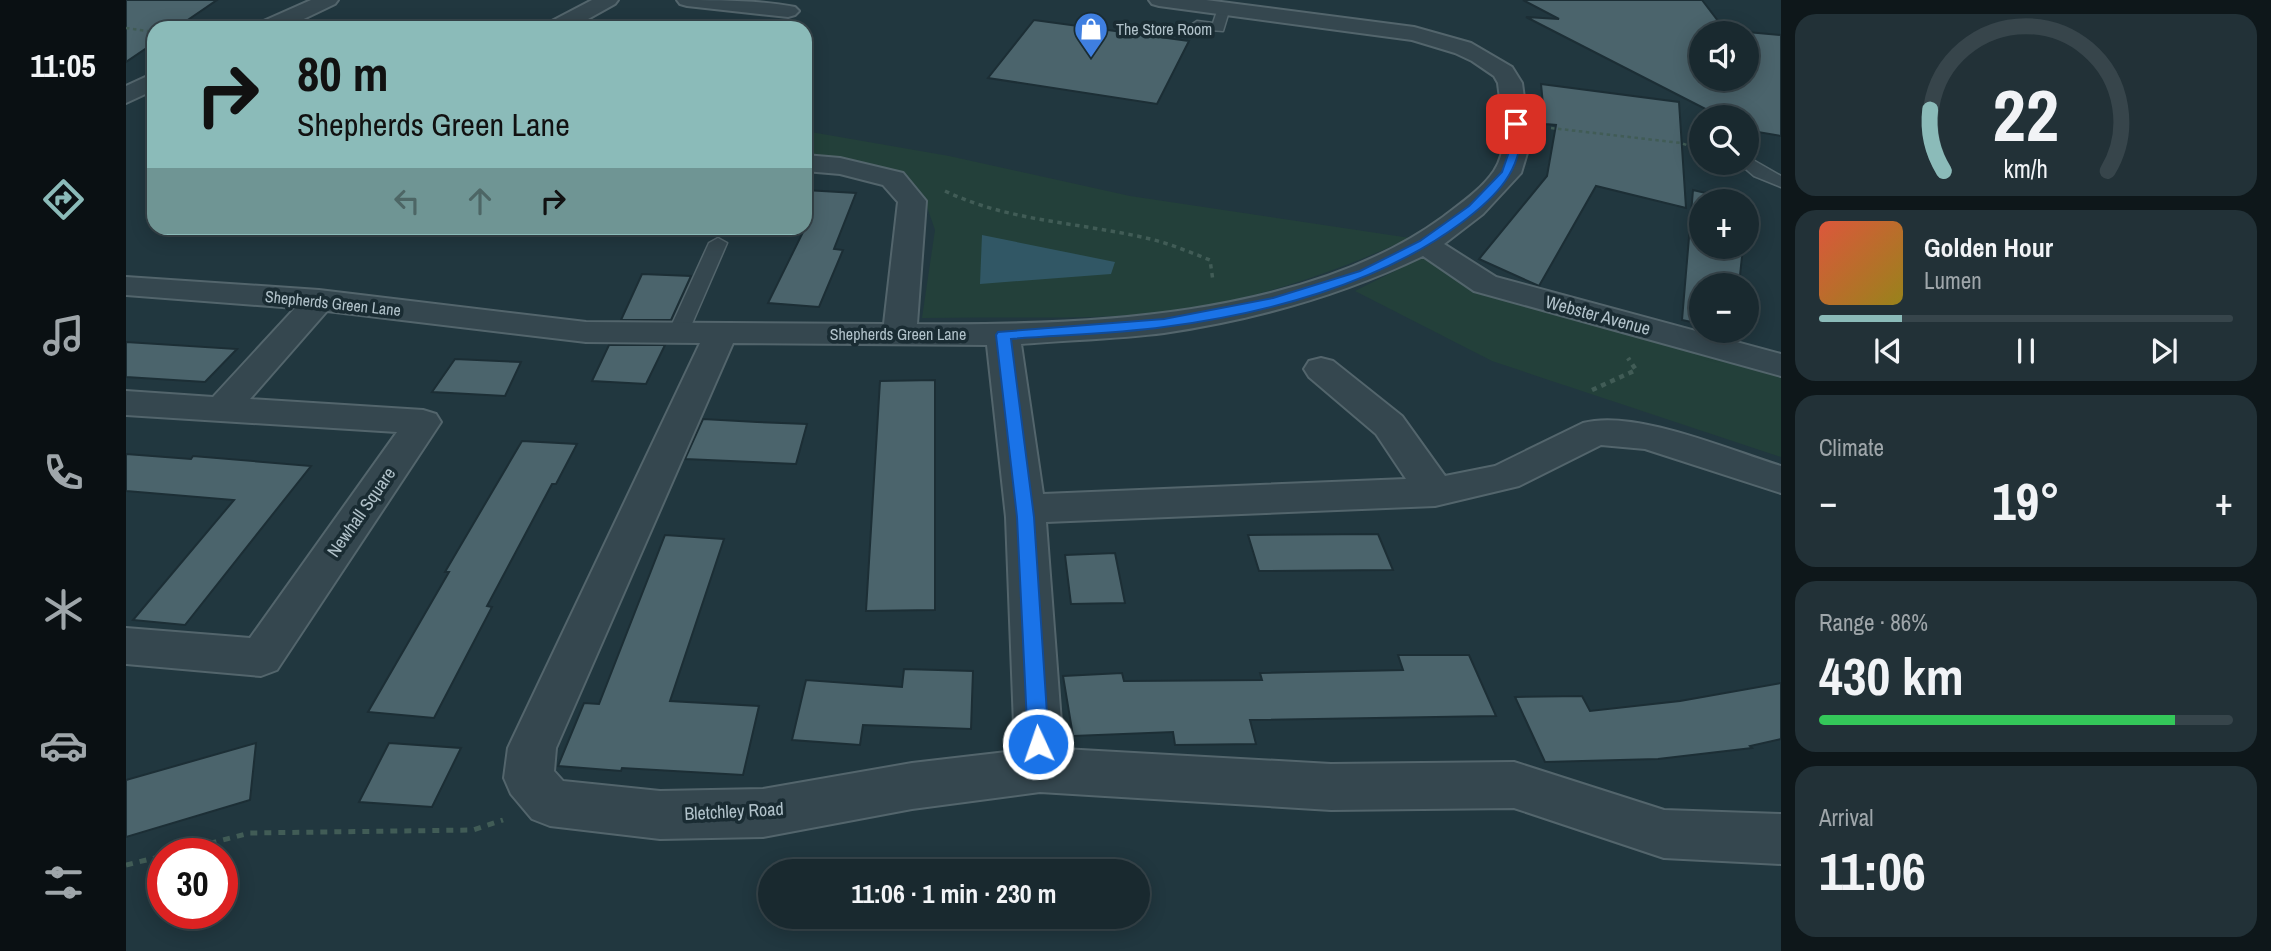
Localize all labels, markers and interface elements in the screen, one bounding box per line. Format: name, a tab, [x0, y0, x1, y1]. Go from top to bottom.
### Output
shop icon: The Store Room	[1072, 10, 1110, 59]
place label: The Store Room	[1116, 18, 1212, 40]
map controls	[1689, 21, 1759, 343]
button: sound	[1689, 21, 1759, 91]
text: 80 m	[297, 40, 389, 106]
text: 11:05	[30, 44, 96, 87]
icon: right	[182, 49, 273, 140]
text: 22	[1993, 66, 2059, 164]
pin	[1486, 94, 1546, 154]
text: Shepherds Green Lane	[297, 103, 570, 146]
icon: arrive	[1497, 105, 1535, 143]
button: search	[1689, 105, 1759, 175]
text: km/h	[2004, 152, 2048, 186]
icon: directions	[39, 175, 88, 224]
icon: left	[388, 182, 426, 220]
icon: ahead	[461, 182, 499, 220]
icon: right	[534, 182, 572, 220]
button: +	[1689, 189, 1759, 259]
text: Golden Hour	[1924, 230, 2053, 265]
text: Lumen	[1924, 265, 1982, 296]
button: −	[1689, 273, 1759, 343]
street label: Shepherds Green Lane	[264, 285, 402, 321]
street label: Webster Avenue	[1543, 289, 1653, 341]
icon: music	[39, 311, 88, 360]
street label: Shepherds Green Lane	[830, 323, 966, 345]
icon: previous	[1869, 332, 1907, 370]
icon: pause	[2007, 332, 2045, 370]
icon: next	[2145, 332, 2183, 370]
text: Climate	[1819, 432, 1884, 463]
icon: phone	[39, 448, 88, 497]
street label: Newhall Square	[321, 462, 401, 562]
text: 19°	[1992, 466, 2060, 536]
text: −	[1819, 476, 1837, 527]
text: +	[2215, 476, 2233, 527]
icon: climate	[39, 585, 88, 634]
text: Range · 86%	[1819, 607, 1928, 638]
text: 430 km	[1819, 641, 1964, 711]
position arrow	[1001, 707, 1075, 781]
icon: car	[39, 721, 88, 770]
street label: Bletchley Road	[684, 796, 784, 826]
text: Arrival	[1819, 802, 1874, 833]
text: 11:06	[1819, 836, 1926, 906]
speed limit sign: 30	[147, 838, 238, 929]
icon: filters	[39, 858, 88, 907]
text: 11:06 · 1 min · 230 m	[851, 876, 1057, 911]

